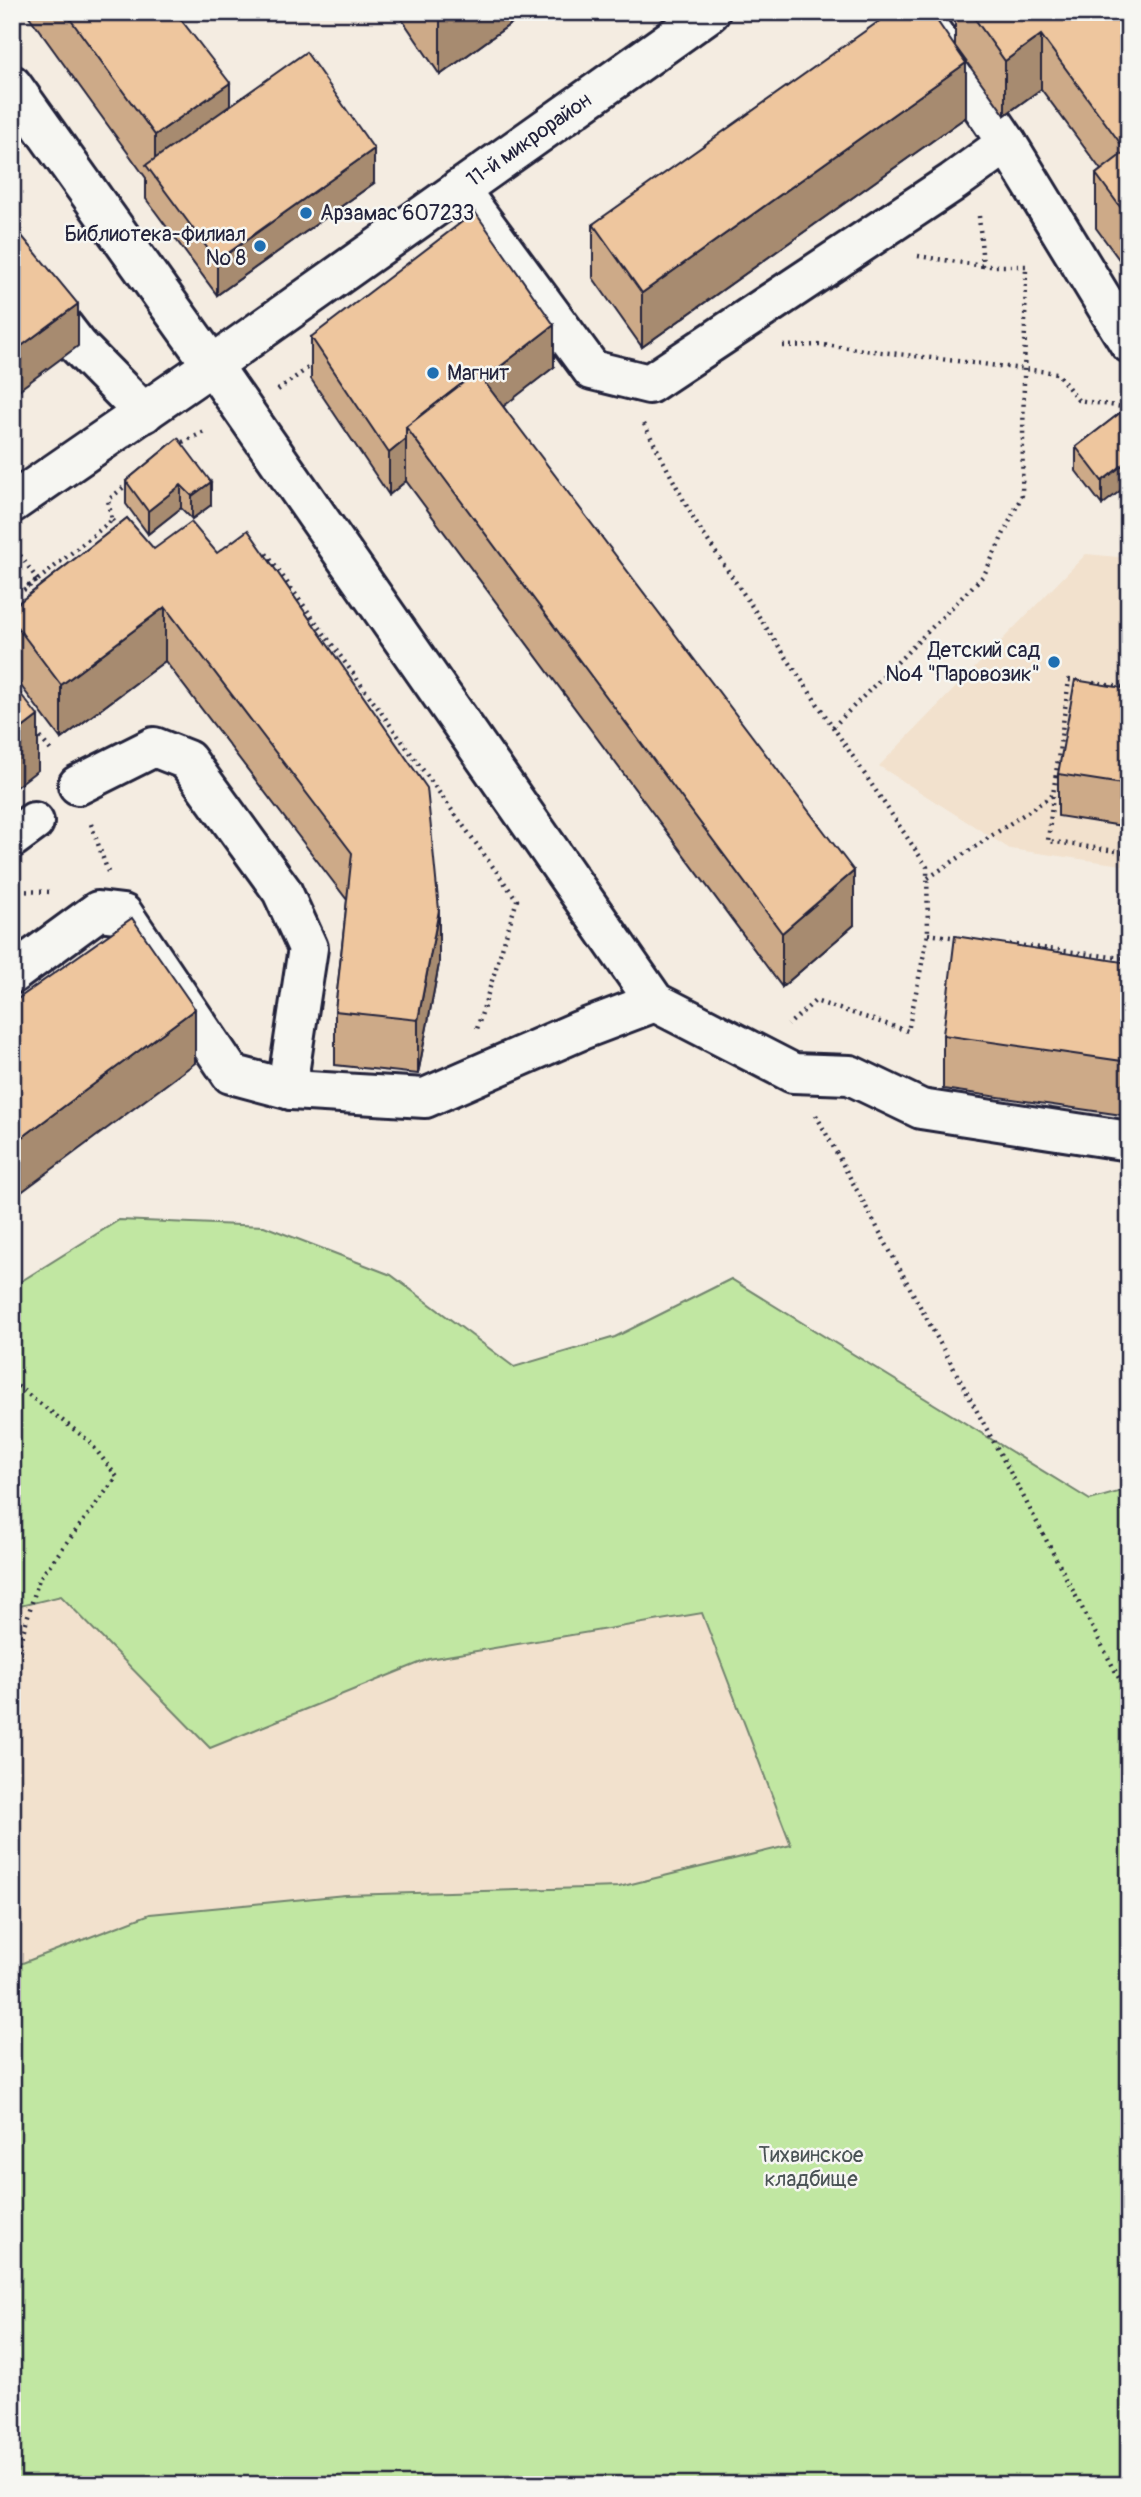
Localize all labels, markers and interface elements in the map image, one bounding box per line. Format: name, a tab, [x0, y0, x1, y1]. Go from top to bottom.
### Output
street label: 11-й микрорайон	[461, 87, 597, 193]
place label: Арзамас 607233	[320, 200, 474, 227]
marker: Арзамас 607233	[298, 205, 314, 221]
place label: Библиотека-филиал № 8	[65, 221, 246, 272]
marker: Библиотека-филиал № 8	[252, 238, 268, 254]
place label: Магнит	[447, 360, 510, 387]
marker: Магнит	[425, 365, 441, 381]
place label: Детский сад №4 "Паровозик"	[885, 637, 1040, 688]
marker: Детский сад №4 "Паровозик"	[1046, 654, 1062, 670]
park label: Тихвинское кладбище	[759, 2142, 864, 2193]

